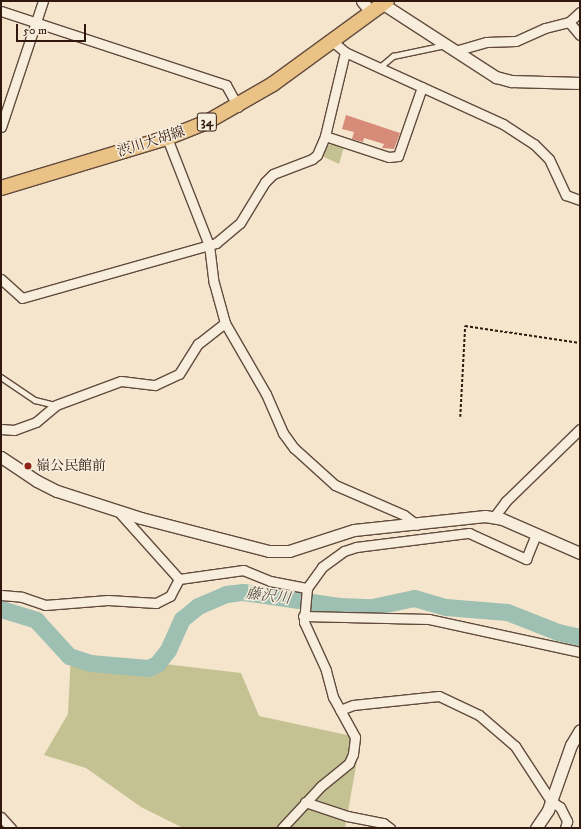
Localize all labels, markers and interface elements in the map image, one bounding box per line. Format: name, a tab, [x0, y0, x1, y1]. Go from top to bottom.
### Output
scale bar	[18, 16, 88, 42]
text: 50 m	[23, 23, 47, 38]
road number: 34	[196, 111, 218, 133]
street label: 渋川大胡線	[115, 123, 187, 161]
place label: 嶺公民館前	[36, 458, 106, 474]
marker: 嶺公民館前	[23, 461, 33, 471]
water label: 藤沢川	[245, 584, 291, 608]

